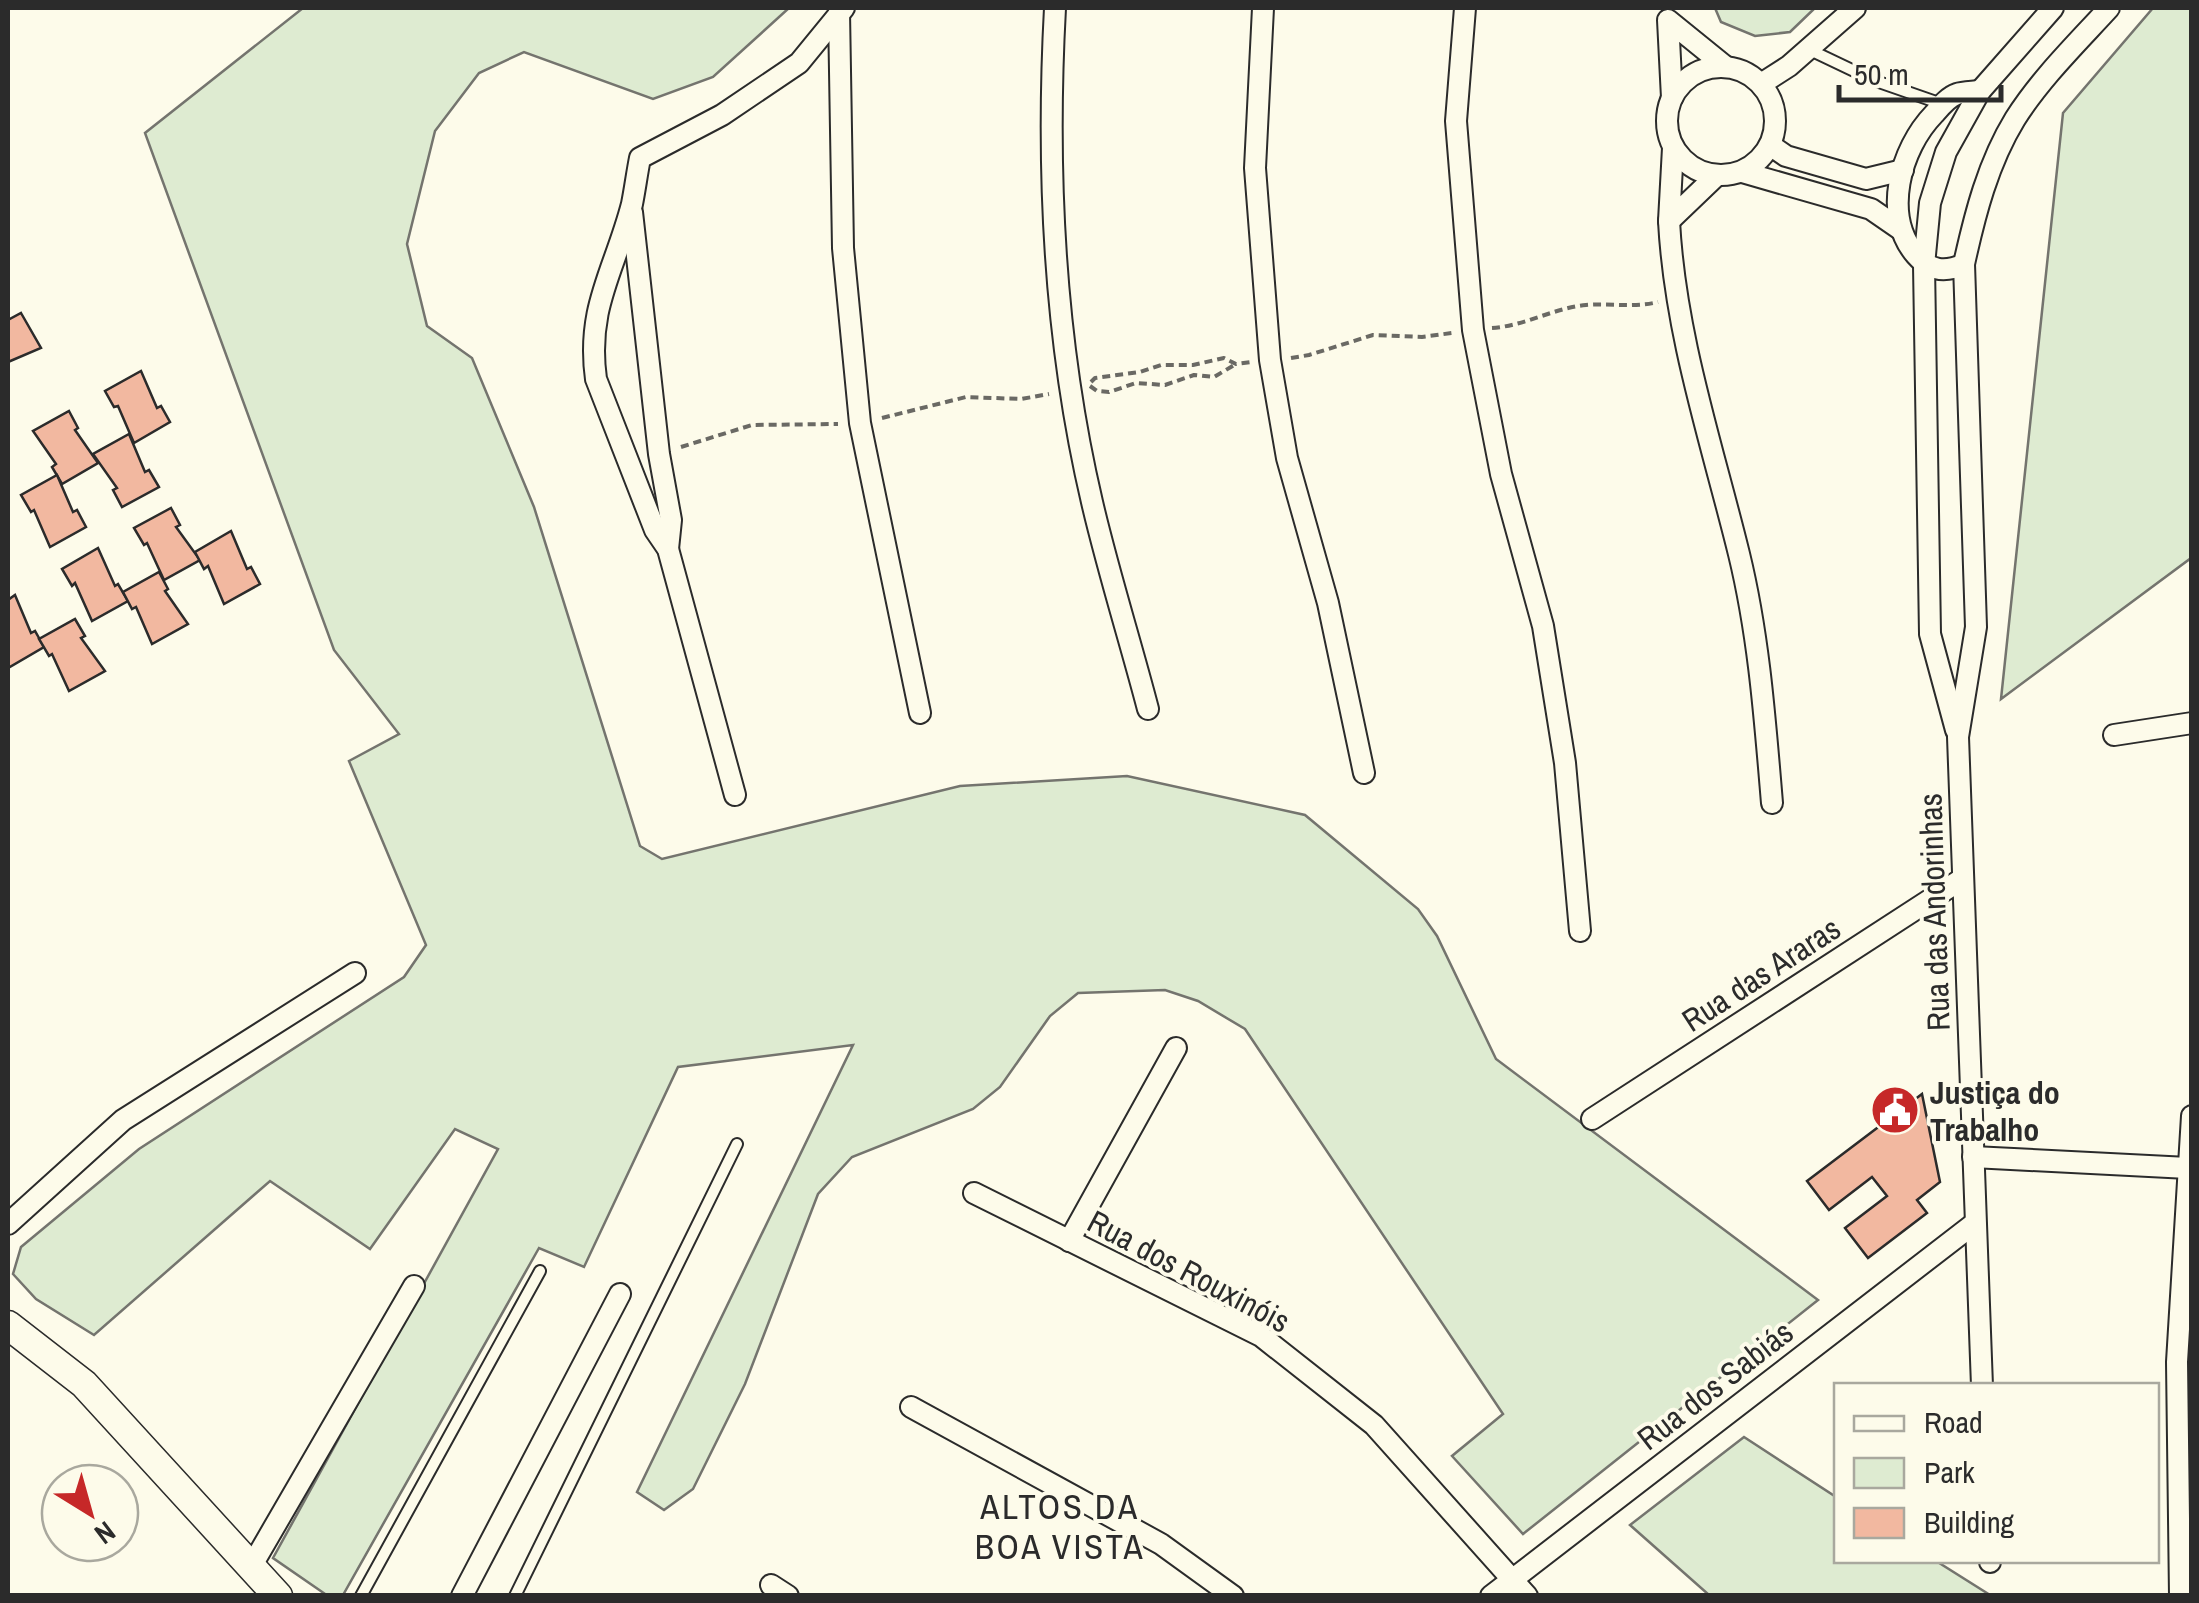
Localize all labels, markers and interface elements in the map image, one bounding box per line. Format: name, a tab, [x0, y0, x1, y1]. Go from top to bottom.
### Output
scale bar	[1839, 40, 2002, 102]
text: 50 m	[1854, 54, 1909, 94]
street label: Rua das Andorinhas	[1908, 792, 1960, 1032]
street label: Rua das Araras	[1673, 907, 1849, 1041]
place label: Justiça do Trabalho	[1930, 1071, 2060, 1151]
public building icon: Justiça do Trabalho	[1869, 1084, 1921, 1136]
street label: Rua dos Rouxinóis	[1080, 1200, 1298, 1342]
street label: Rua dos Sabiás	[1628, 1311, 1802, 1459]
legend	[1834, 1383, 2159, 1563]
text: Road	[1924, 1402, 1983, 1442]
text: Park	[1924, 1452, 1975, 1492]
north arrow	[40, 1463, 140, 1563]
district label: ALTOS DA BOA VISTA	[975, 1483, 1145, 1570]
text: Building	[1924, 1502, 2015, 1542]
text: N	[87, 1513, 123, 1553]

